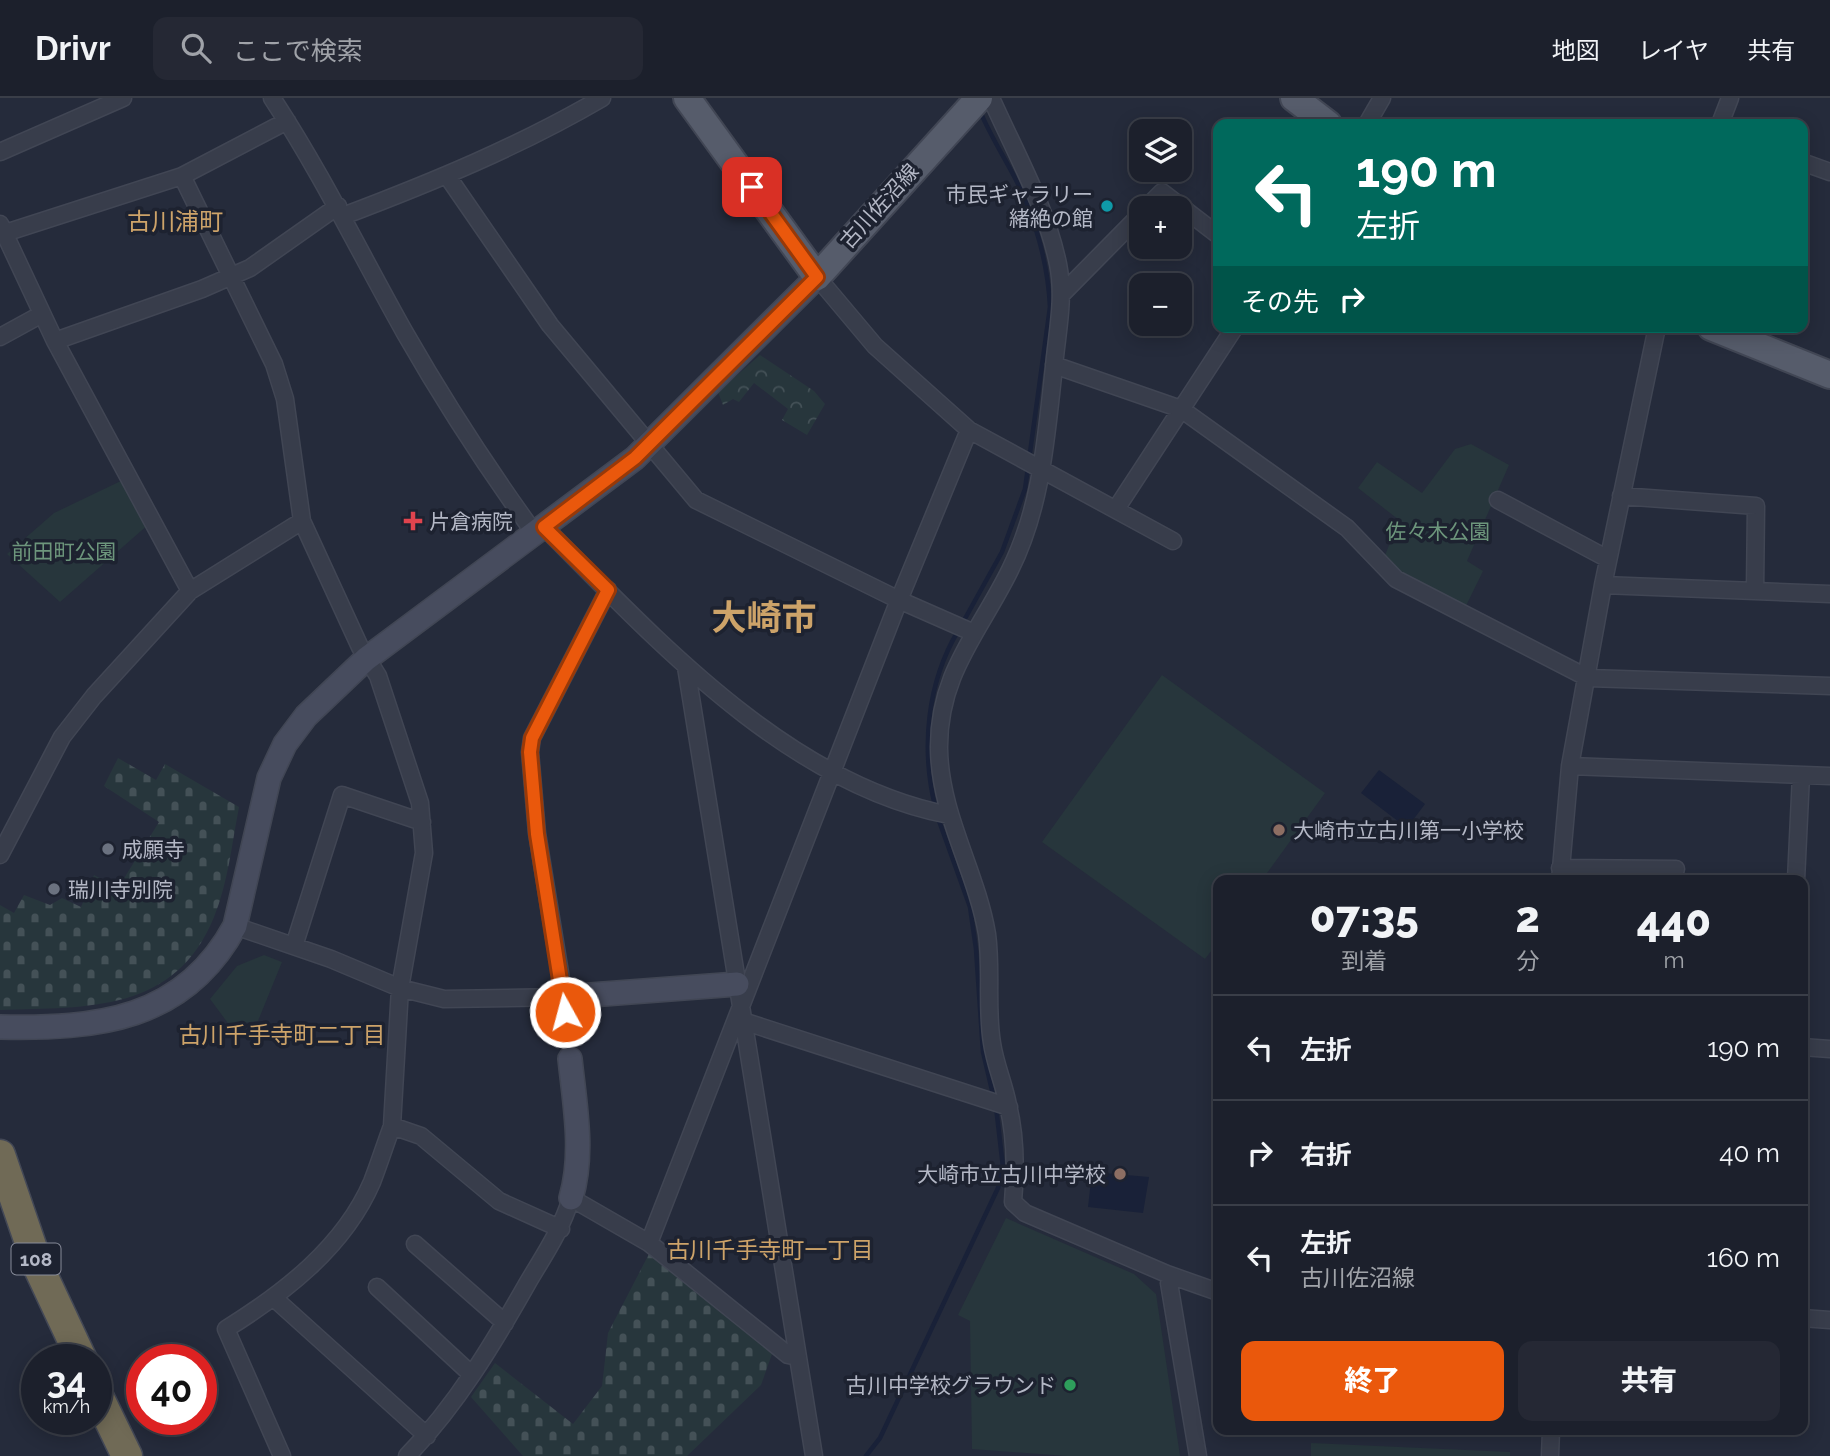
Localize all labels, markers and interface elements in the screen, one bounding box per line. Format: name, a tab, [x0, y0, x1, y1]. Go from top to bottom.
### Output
search box	[153, 17, 643, 80]
text: Drivr	[35, 29, 111, 68]
icon: search	[177, 29, 215, 67]
text: ここで検索	[233, 36, 363, 66]
text: 地図	[1552, 36, 1600, 65]
text: レイヤ	[1638, 36, 1709, 65]
text: 共有	[1747, 36, 1795, 65]
map controls	[1129, 119, 1192, 336]
button: layers	[1129, 119, 1192, 182]
text: 190 m	[1356, 141, 1497, 198]
icon: left	[1241, 147, 1332, 238]
pin	[722, 157, 782, 217]
street label: 古川佐沼線	[835, 159, 923, 253]
icon: arrive	[733, 168, 771, 206]
place label: 市民ギャラリー 緒絶の館	[946, 182, 1093, 231]
button: +	[1129, 196, 1192, 259]
marker: 市民ギャラリー 緒絶の館	[1099, 198, 1115, 214]
district label: 古川浦町	[127, 207, 223, 236]
text: 左折	[1356, 207, 1420, 244]
button: −	[1129, 273, 1192, 336]
icon: right	[1333, 280, 1371, 318]
text: その先	[1241, 287, 1319, 317]
place label: 片倉病院	[429, 509, 513, 534]
marker: 片倉病院	[403, 511, 423, 531]
park label: 佐々木公園	[1386, 519, 1491, 544]
park label: 前田町公園	[12, 539, 117, 564]
district label: 大崎市	[711, 597, 817, 638]
place label: 大崎市立古川第一小学校	[1293, 818, 1524, 843]
marker: 大崎市立古川第一小学校	[1271, 822, 1287, 838]
place label: 成願寺	[122, 837, 185, 862]
marker: 成願寺	[100, 841, 116, 857]
place label: 瑞川寺別院	[68, 877, 173, 902]
marker: 瑞川寺別院	[46, 881, 62, 897]
text: 07:35	[1310, 893, 1419, 942]
text: 2	[1516, 893, 1540, 942]
text: 440	[1637, 897, 1711, 946]
text: m	[1663, 946, 1685, 973]
text: 到着	[1341, 947, 1387, 974]
text: 分	[1516, 947, 1539, 974]
position arrow	[528, 975, 602, 1049]
district label: 古川千手寺町二丁目	[179, 1021, 386, 1048]
icon: left	[1241, 1029, 1279, 1067]
text: 190 m	[1707, 1033, 1780, 1063]
text: 左折	[1300, 1035, 1352, 1065]
icon: right	[1241, 1134, 1279, 1172]
text: 40 m	[1719, 1138, 1780, 1168]
text: 右折	[1300, 1140, 1352, 1170]
place label: 大崎市立古川中学校	[917, 1162, 1106, 1187]
marker: 大崎市立古川中学校	[1112, 1166, 1128, 1182]
text: 左折	[1300, 1228, 1352, 1258]
district label: 古川千手寺町一丁目	[667, 1236, 874, 1263]
icon: left	[1241, 1239, 1279, 1277]
text: 160 m	[1707, 1243, 1780, 1273]
road number: 108	[12, 1244, 60, 1274]
text: 古川佐沼線	[1300, 1264, 1415, 1291]
button: 終了	[1241, 1341, 1504, 1421]
button: 共有	[1518, 1341, 1780, 1421]
speed limit sign: 40	[126, 1344, 217, 1435]
text: 34	[47, 1360, 86, 1401]
place label: 古川中学校グラウンド	[846, 1373, 1056, 1398]
marker: 古川中学校グラウンド	[1062, 1377, 1078, 1393]
text: km/h	[43, 1396, 90, 1417]

